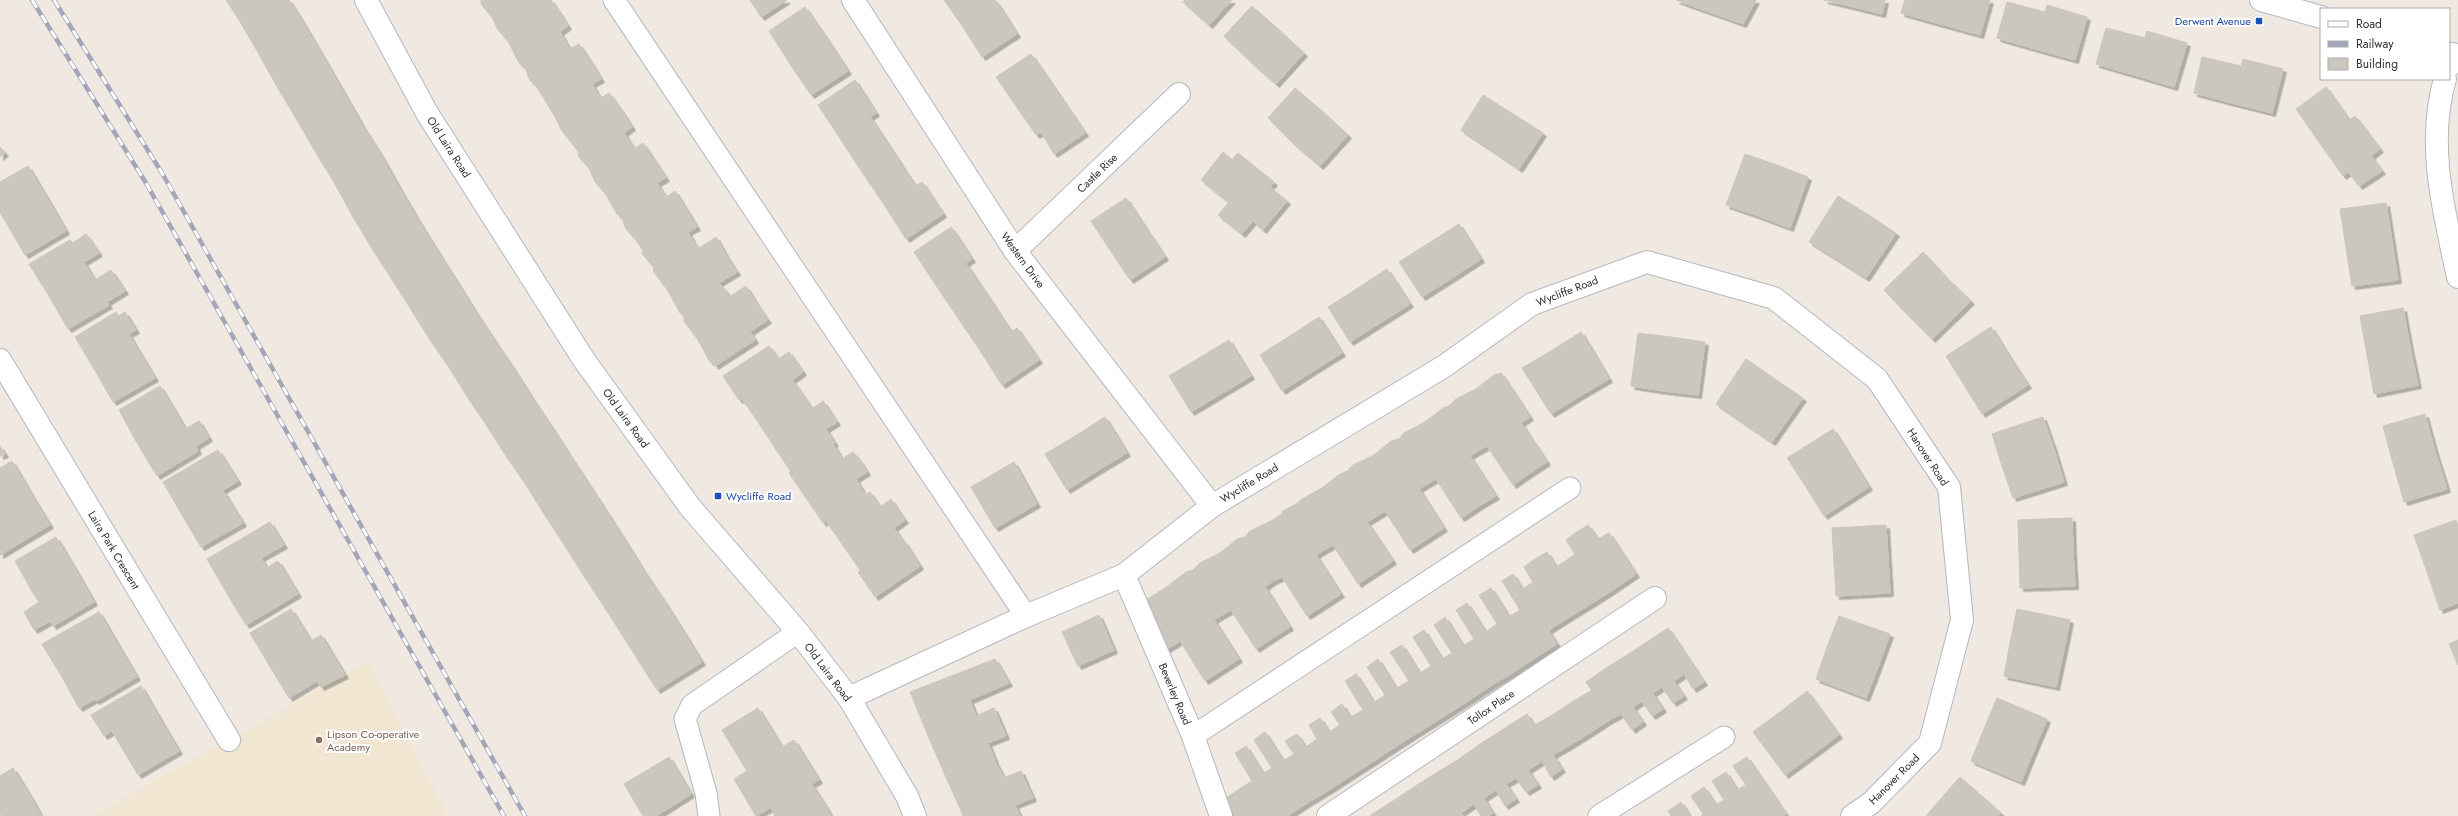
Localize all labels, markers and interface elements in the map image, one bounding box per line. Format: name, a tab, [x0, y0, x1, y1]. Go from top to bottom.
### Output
legend	[2320, 8, 2450, 80]
place label: Derwent Avenue	[2175, 13, 2251, 29]
text: Road	[2356, 15, 2382, 33]
marker: Derwent Avenue	[2254, 16, 2264, 26]
text: Railway	[2356, 35, 2394, 53]
text: Building	[2356, 55, 2398, 73]
street label: Old Laira Road	[423, 113, 475, 181]
street label: Castle Rise	[1073, 149, 1121, 196]
street label: Western Drive	[997, 229, 1049, 292]
street label: Wycliffe Road	[1534, 272, 1600, 310]
street label: Old Laira Road	[599, 385, 653, 451]
street label: Hanover Road	[1903, 425, 1953, 489]
street label: Wycliffe Road	[1217, 459, 1281, 507]
place label: Wycliffe Road	[726, 488, 791, 504]
marker: Wycliffe Road	[713, 491, 723, 501]
street label: Laira Park Crescent	[84, 508, 144, 593]
street label: Old Laira Road	[801, 639, 855, 705]
street label: Beverley Road	[1155, 661, 1195, 727]
street label: Tollox Place	[1464, 685, 1518, 729]
place label: Lipson Co-operative Academy	[327, 726, 420, 755]
marker: Lipson Co-operative Academy	[314, 735, 324, 745]
street label: Hanover Road	[1865, 750, 1923, 808]

